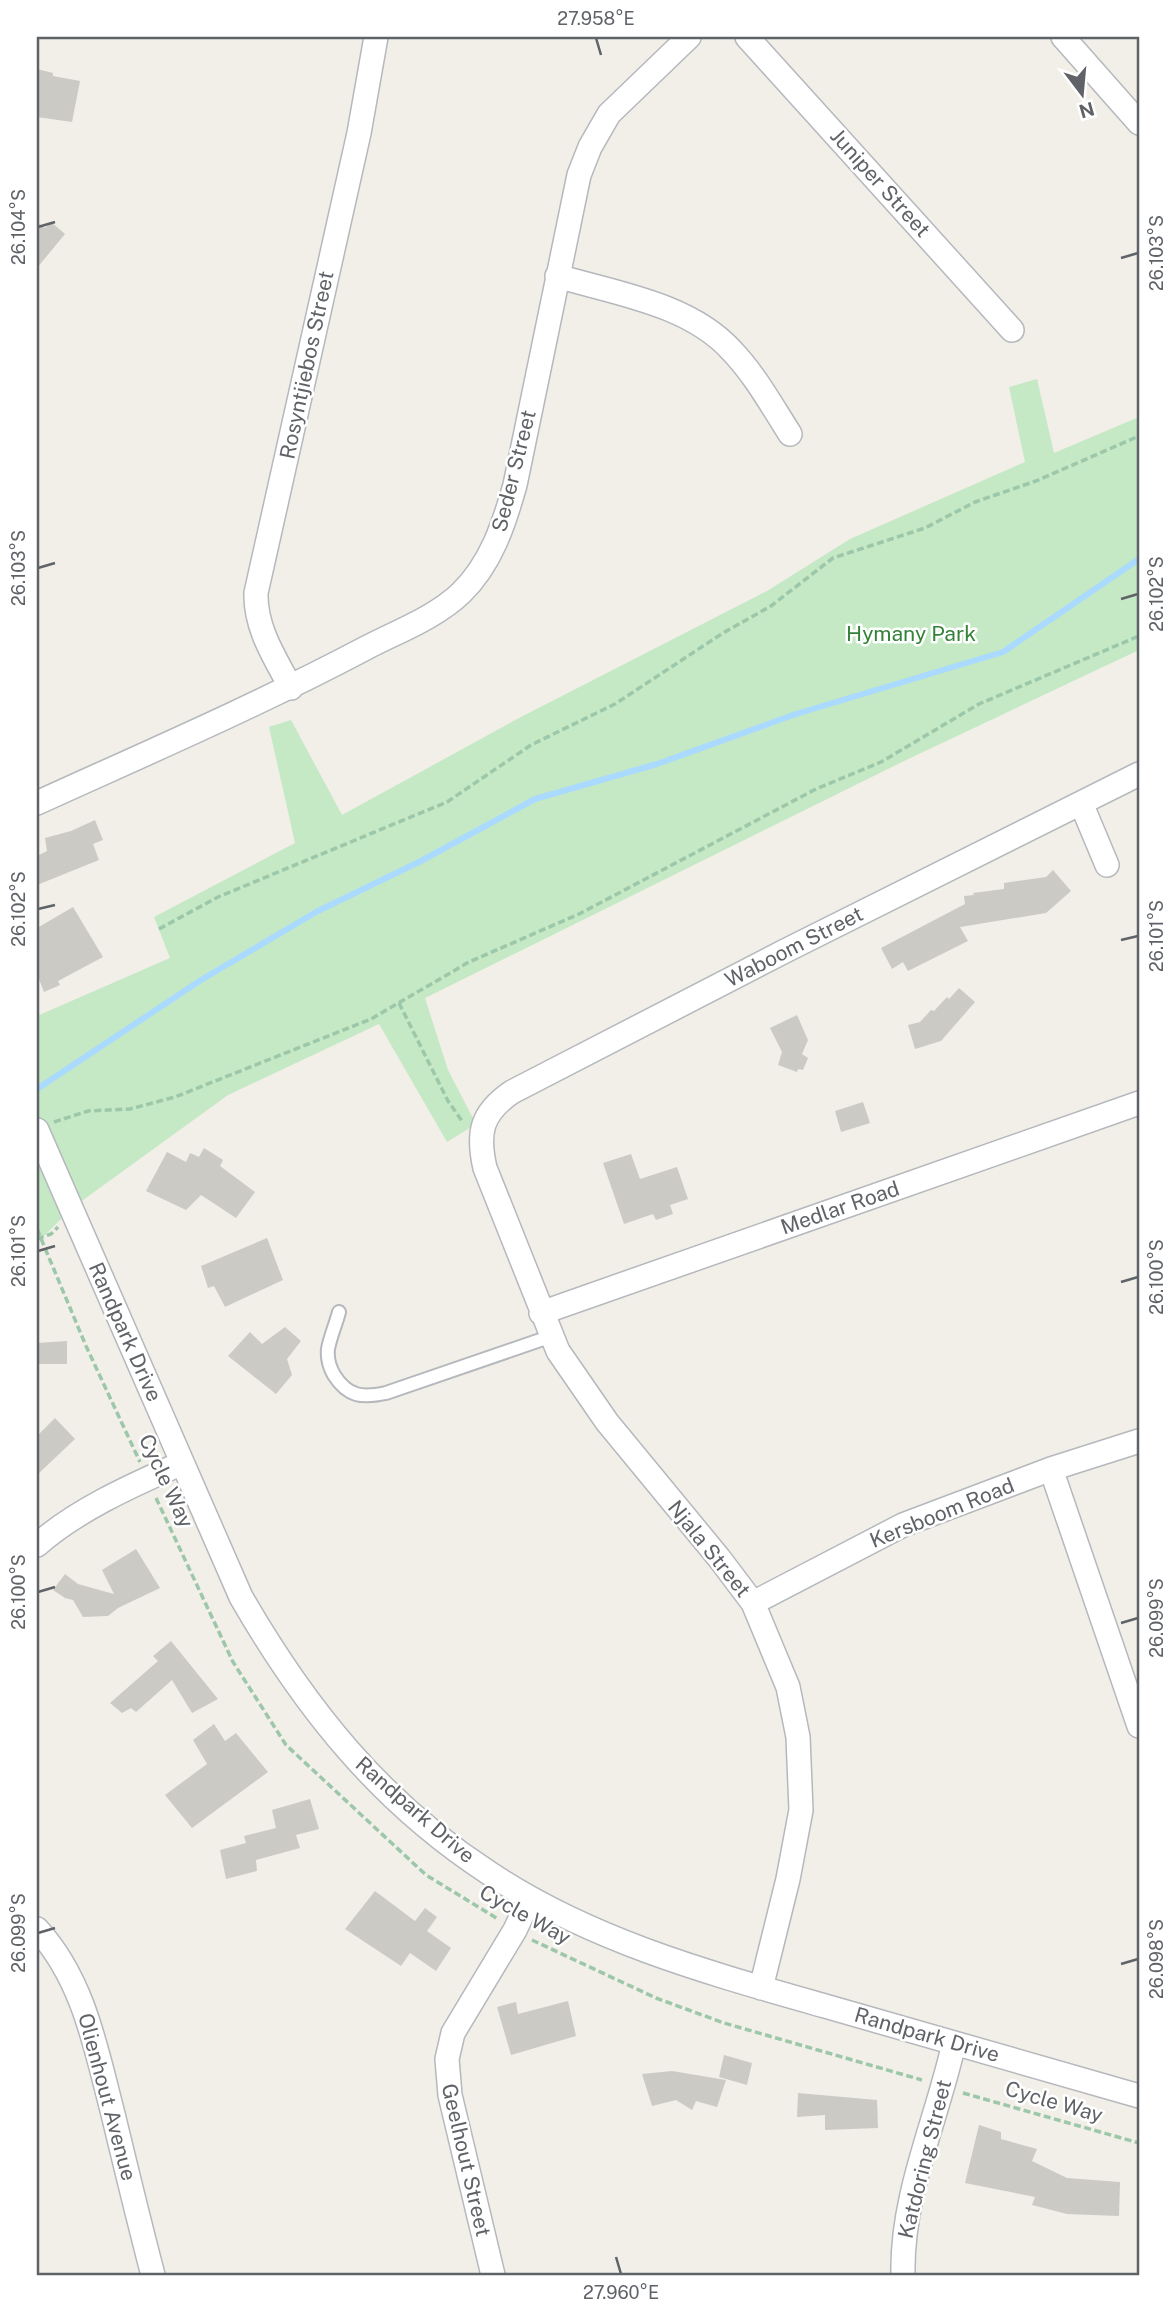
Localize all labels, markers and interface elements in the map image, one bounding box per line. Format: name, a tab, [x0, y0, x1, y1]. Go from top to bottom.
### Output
text: 27.958°E	[557, 8, 635, 29]
north arrow	[1046, 60, 1116, 130]
text: N	[1077, 98, 1097, 123]
street label: Juniper Street	[825, 123, 935, 242]
text: 26.104°S	[8, 189, 29, 265]
text: 26.103°S	[1146, 215, 1167, 291]
street label: Rosyntjiebos Street	[274, 269, 339, 461]
street label: Seder Street	[486, 407, 541, 535]
text: 26.103°S	[8, 530, 29, 606]
text: 26.102°S	[1146, 556, 1167, 632]
park label: Hymany Park	[846, 621, 976, 646]
text: 26.102°S	[8, 871, 29, 947]
text: 26.101°S	[1146, 900, 1167, 972]
street label: Waboom Street	[721, 901, 867, 992]
street label: Medlar Road	[777, 1176, 902, 1240]
text: 26.101°S	[8, 1215, 29, 1287]
text: 26.100°S	[1146, 1239, 1167, 1315]
street label: Randpark Drive	[84, 1258, 167, 1405]
street label: Cycle Way	[134, 1430, 199, 1532]
street label: Kersboom Road	[866, 1472, 1018, 1553]
street label: Njala Street	[663, 1495, 756, 1602]
text: 26.100°S	[8, 1554, 29, 1630]
text: 26.099°S	[1146, 1578, 1167, 1658]
street label: Randpark Drive	[351, 1751, 480, 1868]
street label: Cycle Way	[475, 1879, 575, 1950]
text: 26.099°S	[8, 1893, 29, 1973]
text: 26.098°S	[1146, 1919, 1167, 1999]
street label: Randpark Drive	[852, 2002, 1003, 2067]
street label: Olienhout Avenue	[73, 2010, 142, 2183]
street label: Cycle Way	[1002, 2076, 1106, 2127]
street label: Katdoring Street	[893, 2077, 956, 2241]
street label: Geelhout Street	[437, 2081, 496, 2239]
text: 27.960°E	[583, 2282, 659, 2303]

